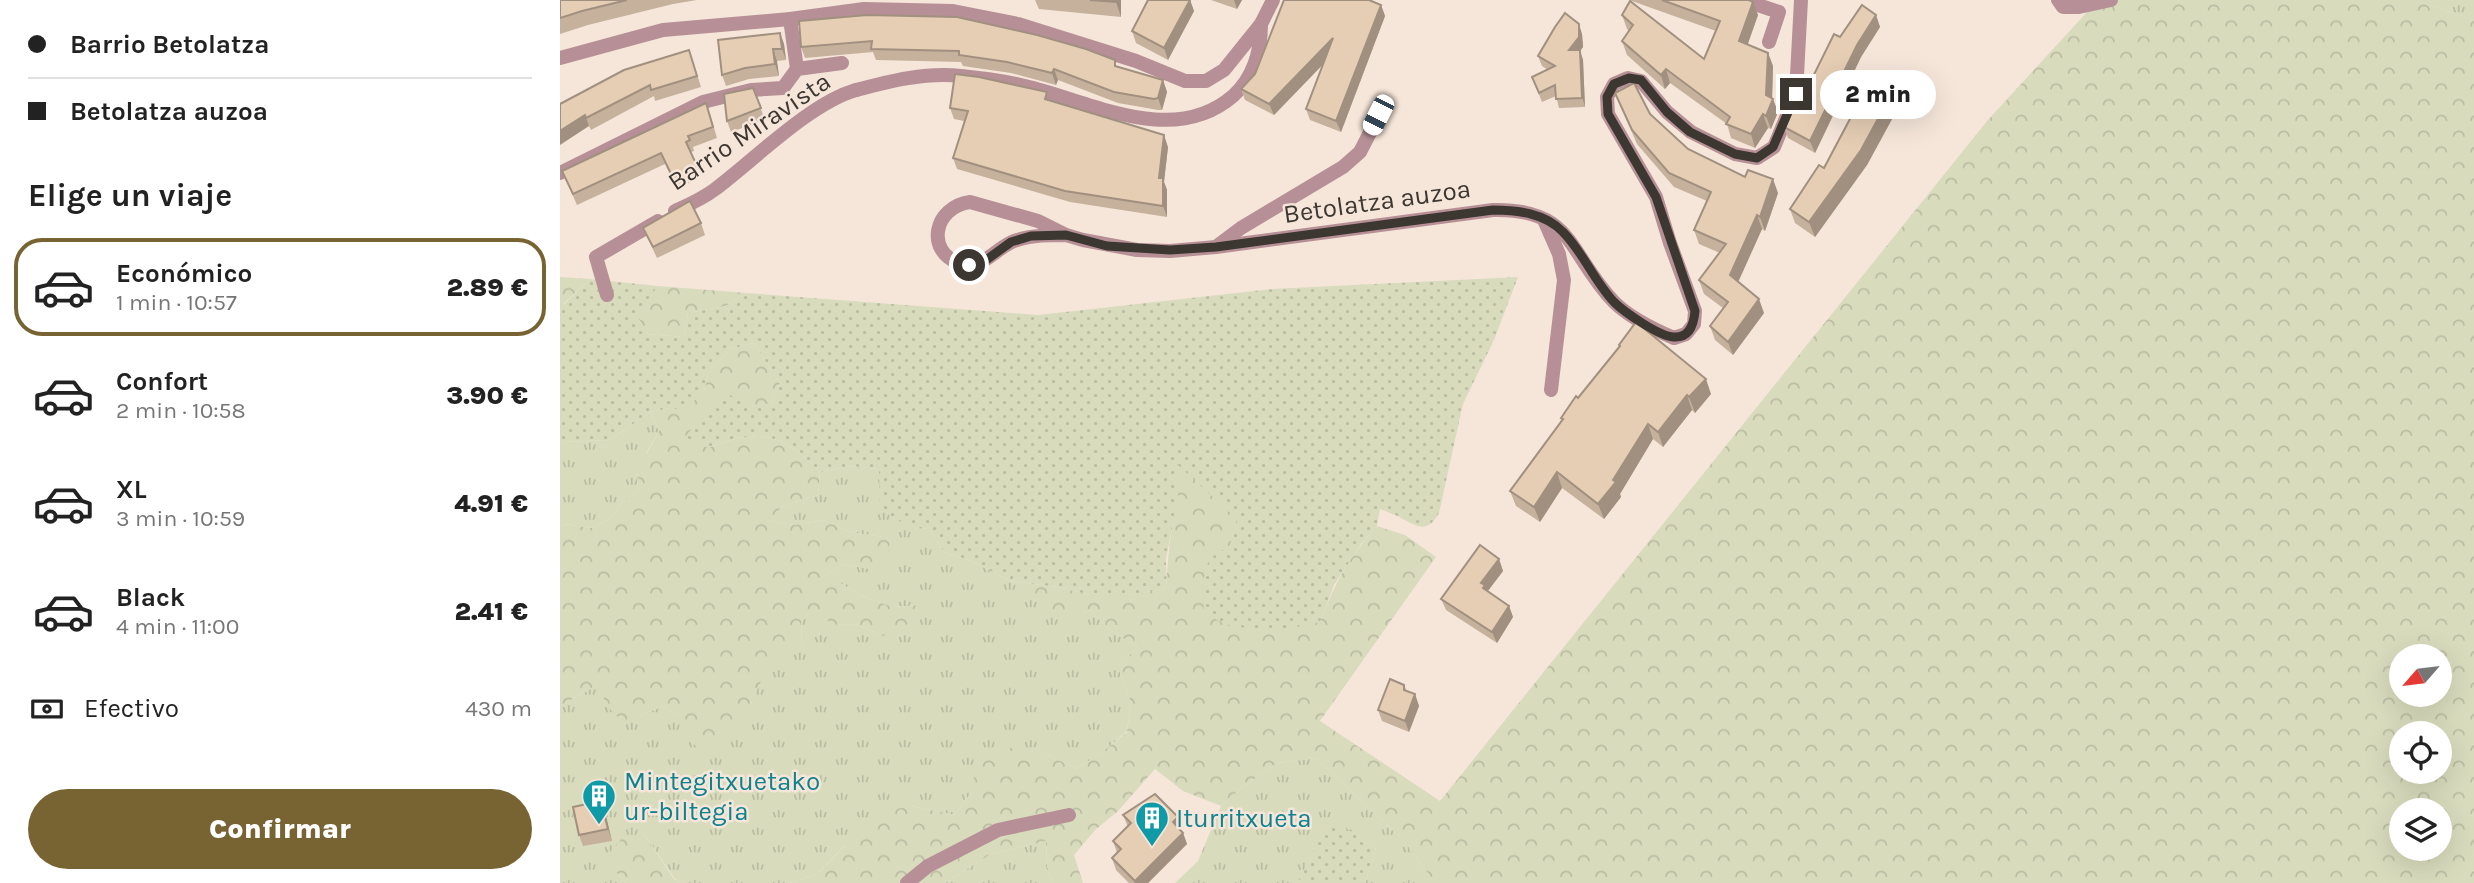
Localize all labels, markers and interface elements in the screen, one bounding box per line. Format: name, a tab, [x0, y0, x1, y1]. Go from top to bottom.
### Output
text: Barrio Betolatza	[70, 29, 269, 60]
street label: Barrio Miravista	[662, 66, 836, 197]
callout: 2 min	[1820, 70, 1936, 119]
route end	[1780, 78, 1812, 110]
text: 2 min	[1845, 81, 1911, 108]
car	[1360, 92, 1397, 138]
text: Betolatza auzoa	[70, 96, 268, 127]
street label: Betolatza auzoa	[1282, 173, 1473, 230]
text: Elige un viaje	[28, 177, 232, 214]
route start	[953, 249, 985, 281]
icon: car	[32, 256, 95, 319]
text: Económico	[116, 258, 252, 289]
text: 2.89 €	[447, 272, 528, 303]
text: 1 min · 10:57	[116, 289, 237, 316]
icon: car	[32, 364, 95, 427]
text: Confort	[116, 366, 208, 397]
text: 3.90 €	[446, 380, 528, 411]
text: 2 min · 10:58	[116, 397, 246, 424]
icon: car	[32, 472, 95, 535]
text: XL	[116, 474, 147, 505]
text: 4.91 €	[454, 488, 528, 519]
text: 3 min · 10:59	[116, 505, 245, 532]
icon: car	[32, 580, 95, 643]
text: Black	[116, 582, 185, 613]
text: 2.41 €	[454, 596, 528, 627]
text: 4 min · 11:00	[116, 613, 239, 640]
north arrow	[2389, 644, 2452, 707]
map controls	[2389, 644, 2452, 861]
icon: cash	[28, 690, 66, 728]
text: Efectivo	[84, 693, 179, 724]
text: 430 m	[465, 695, 532, 722]
button: locate	[2389, 721, 2452, 784]
place label: Mintegitxuetako ur-biltegia	[624, 766, 820, 827]
building icon: Mintegitxuetako ur-biltegia	[580, 777, 618, 826]
button: Confirmar	[28, 789, 532, 869]
button: layers	[2389, 798, 2452, 861]
building icon: Iturritxueta	[1133, 799, 1171, 848]
place label: Iturritxueta	[1176, 803, 1312, 834]

